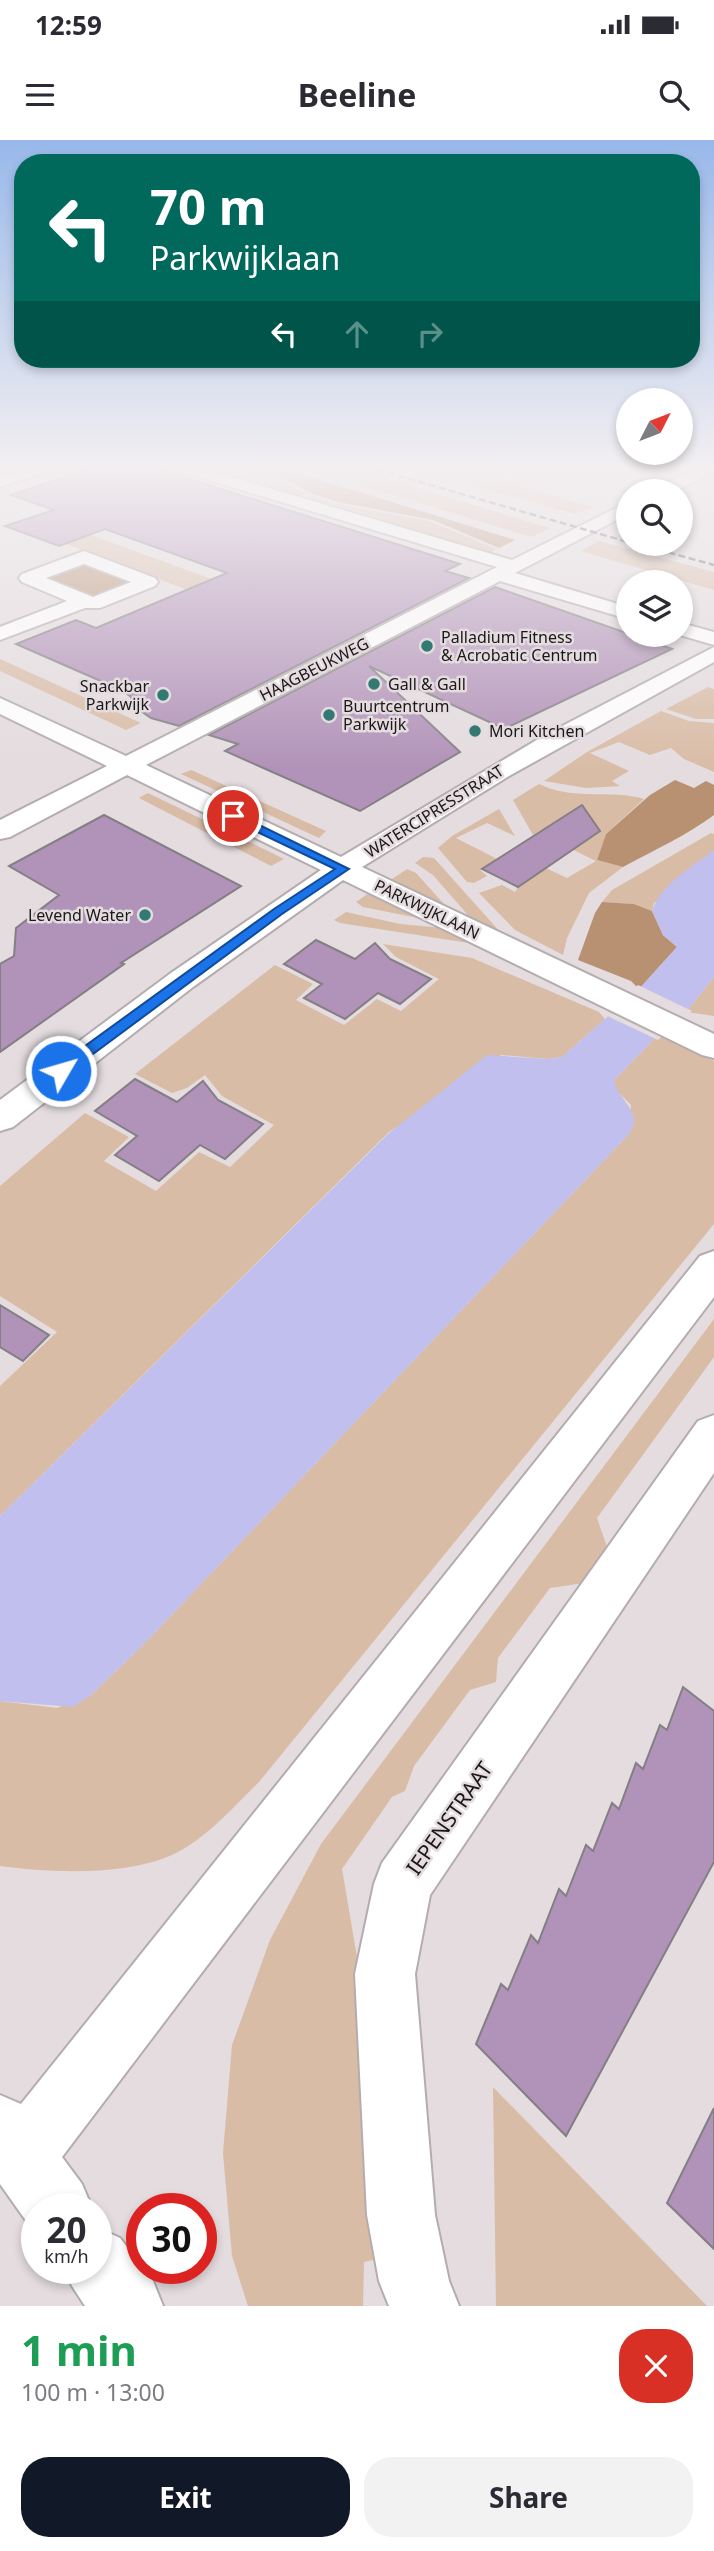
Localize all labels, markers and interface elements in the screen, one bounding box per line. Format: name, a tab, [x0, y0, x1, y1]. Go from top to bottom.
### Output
text: 12:59	[35, 7, 102, 43]
text: Beeline	[298, 73, 416, 116]
icon: menu	[21, 76, 59, 114]
icon: search	[655, 76, 693, 114]
text: 70 m	[150, 173, 267, 239]
icon: left	[35, 182, 126, 273]
text: Parkwijklaan	[150, 236, 340, 279]
icon: left	[265, 315, 303, 353]
icon: ahead	[338, 315, 376, 353]
icon: right	[411, 315, 449, 353]
north arrow	[616, 388, 693, 466]
map controls	[616, 388, 693, 647]
button: search	[616, 479, 693, 556]
button: layers	[616, 570, 693, 647]
place label: Palladium Fitness & Acrobatic Centrum	[441, 626, 598, 666]
street label: HAAGBEUKWEG	[256, 632, 372, 706]
marker: Palladium Fitness & Acrobatic Centrum	[419, 638, 435, 654]
place label: Gall & Gall	[388, 673, 466, 695]
place label: Snackbar Parkwijk	[80, 675, 149, 715]
marker: Gall & Gall	[366, 676, 382, 692]
marker: Snackbar Parkwijk	[155, 687, 171, 703]
place label: Buurtcentrum Parkwijk	[343, 695, 449, 735]
marker: Buurtcentrum Parkwijk	[321, 707, 337, 723]
place label: Mori Kitchen	[489, 720, 584, 742]
marker: Mori Kitchen	[467, 723, 483, 739]
street label: WATERCIPRESSTRAAT	[360, 759, 508, 863]
pin	[203, 786, 263, 846]
icon: arrive	[214, 797, 252, 835]
street label: PARKWIJKLAAN	[371, 874, 483, 944]
place label: Levend Water	[28, 904, 131, 926]
marker: Levend Water	[137, 907, 153, 923]
position arrow	[24, 1034, 98, 1108]
street label: IEPENSTRAAT	[400, 1755, 499, 1880]
speed limit sign: 30	[126, 2193, 217, 2284]
text: 20	[46, 2206, 87, 2253]
text: km/h	[44, 2244, 89, 2268]
text: 1 min	[21, 2321, 137, 2378]
button: close	[619, 2329, 693, 2403]
text: 100 m · 13:00	[21, 2376, 165, 2408]
button: Exit	[21, 2457, 350, 2537]
button: Share	[364, 2457, 693, 2537]

